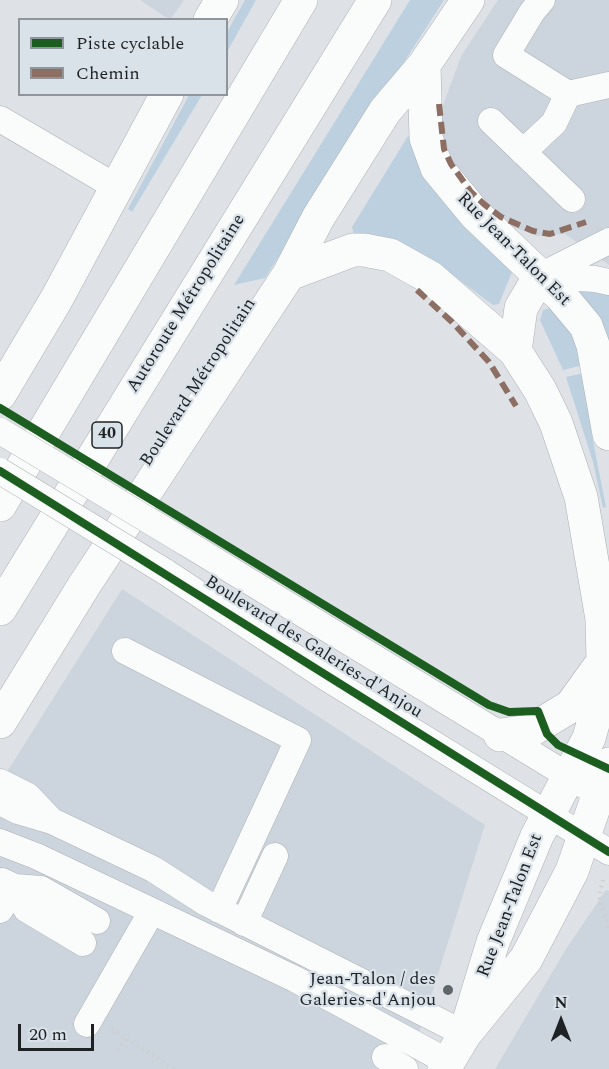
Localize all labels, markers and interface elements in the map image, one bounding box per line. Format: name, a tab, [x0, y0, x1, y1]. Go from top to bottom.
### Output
legend	[18, 18, 228, 96]
text: Piste cyclable	[76, 30, 184, 57]
text: Chemin	[76, 60, 140, 87]
street label: Rue Jean-Talon Est	[452, 189, 574, 311]
street label: Autoroute Métropolitaine	[123, 211, 251, 397]
street label: Boulevard Métropolitain	[136, 295, 262, 471]
road number: 40	[92, 422, 122, 448]
street label: Boulevard des Galeries-d'Anjou	[200, 572, 426, 724]
street label: Rue Jean-Talon Est	[474, 831, 548, 981]
place label: Jean-Talon / des Galeries-d'Anjou	[299, 969, 436, 1012]
marker: Jean-Talon / des Galeries-d'Anjou	[441, 983, 455, 997]
north arrow	[531, 991, 591, 1051]
text: N	[554, 991, 568, 1015]
scale bar	[21, 1012, 98, 1050]
text: 20 m	[29, 1021, 67, 1048]

